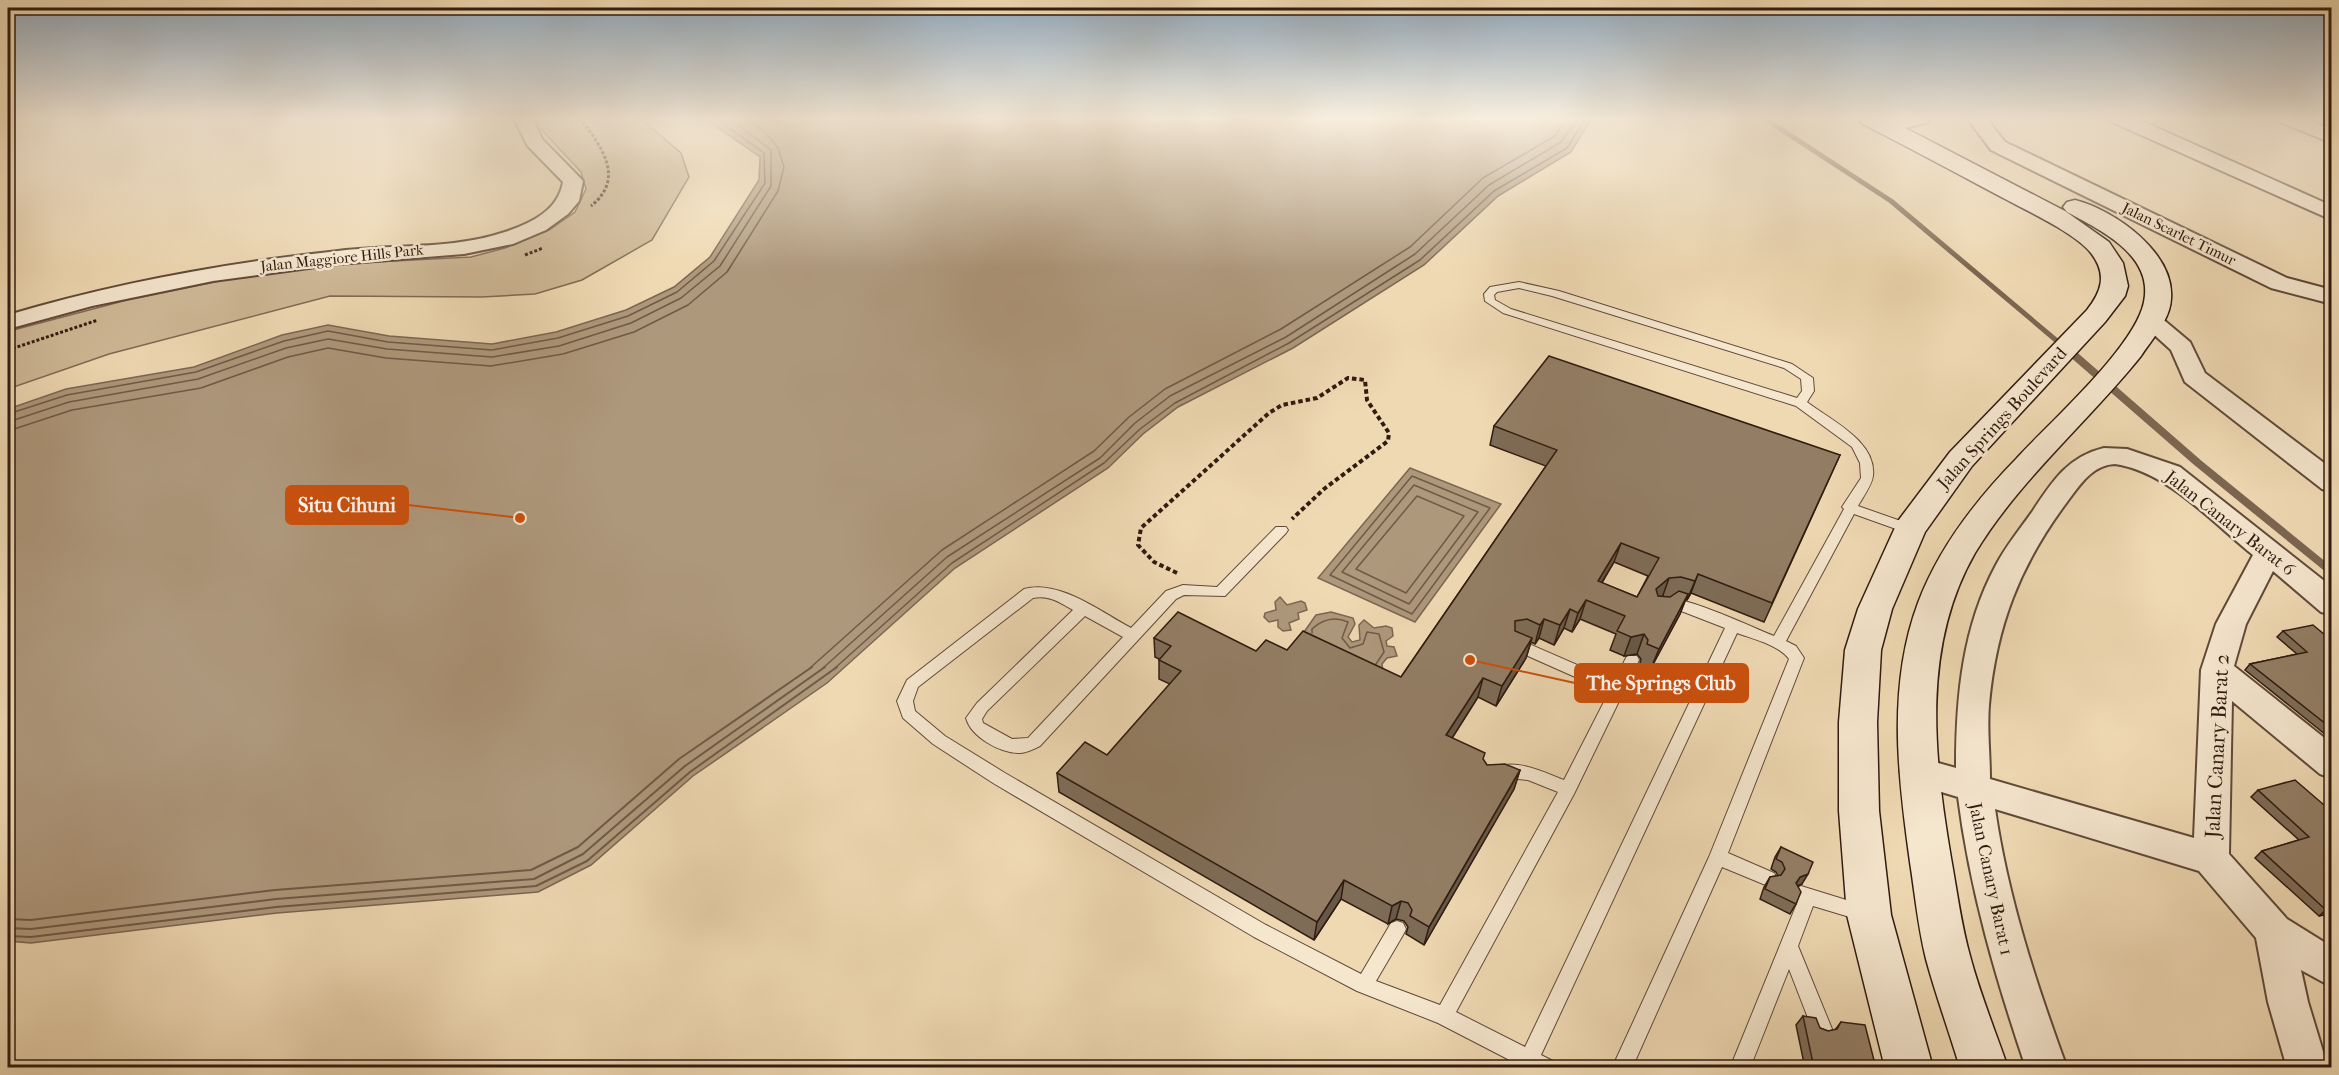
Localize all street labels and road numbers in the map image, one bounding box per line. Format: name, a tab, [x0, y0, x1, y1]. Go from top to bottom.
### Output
street label: Jalan Scarlet Timur	[2118, 198, 2239, 270]
street label: Jalan Maggiore Hills Park	[259, 240, 425, 276]
street label: Jalan Springs Boulevard	[1932, 343, 2072, 495]
street label: Jalan Canary Barat 6	[2159, 465, 2299, 581]
street label: Jalan Canary Barat 2	[2200, 653, 2234, 841]
street label: Jalan Canary Barat 1	[1964, 799, 2017, 957]

